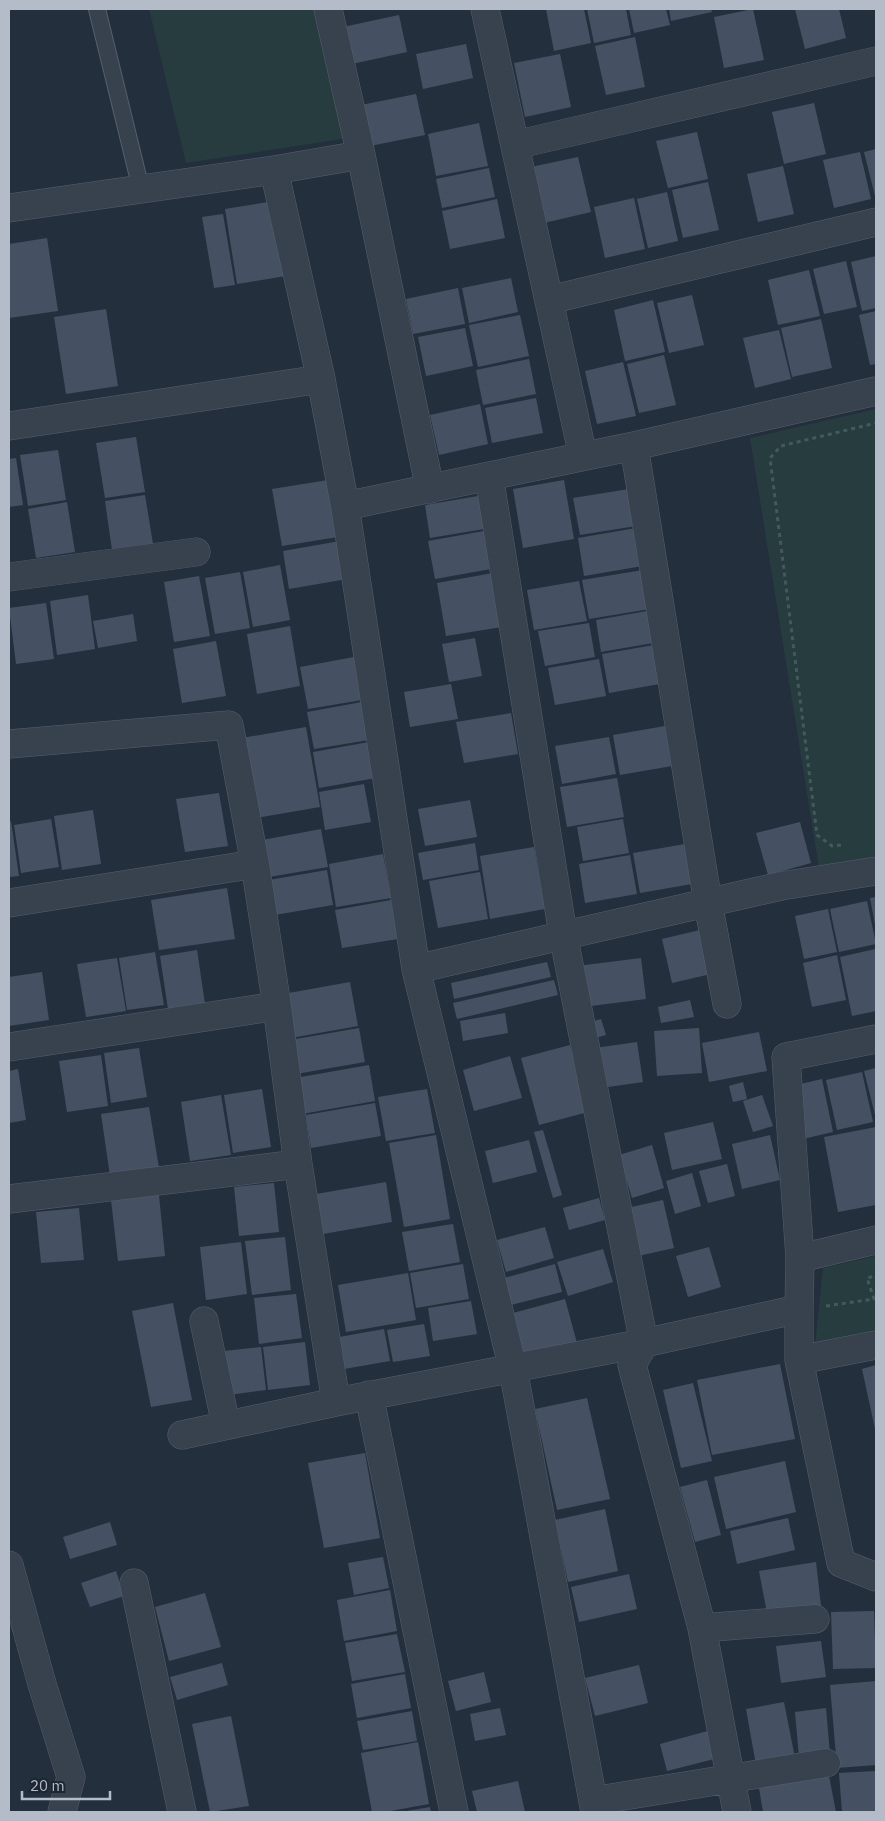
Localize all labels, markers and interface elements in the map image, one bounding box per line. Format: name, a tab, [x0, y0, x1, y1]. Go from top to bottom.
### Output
scale bar	[22, 1768, 110, 1800]
text: 20 m	[30, 1776, 65, 1795]

